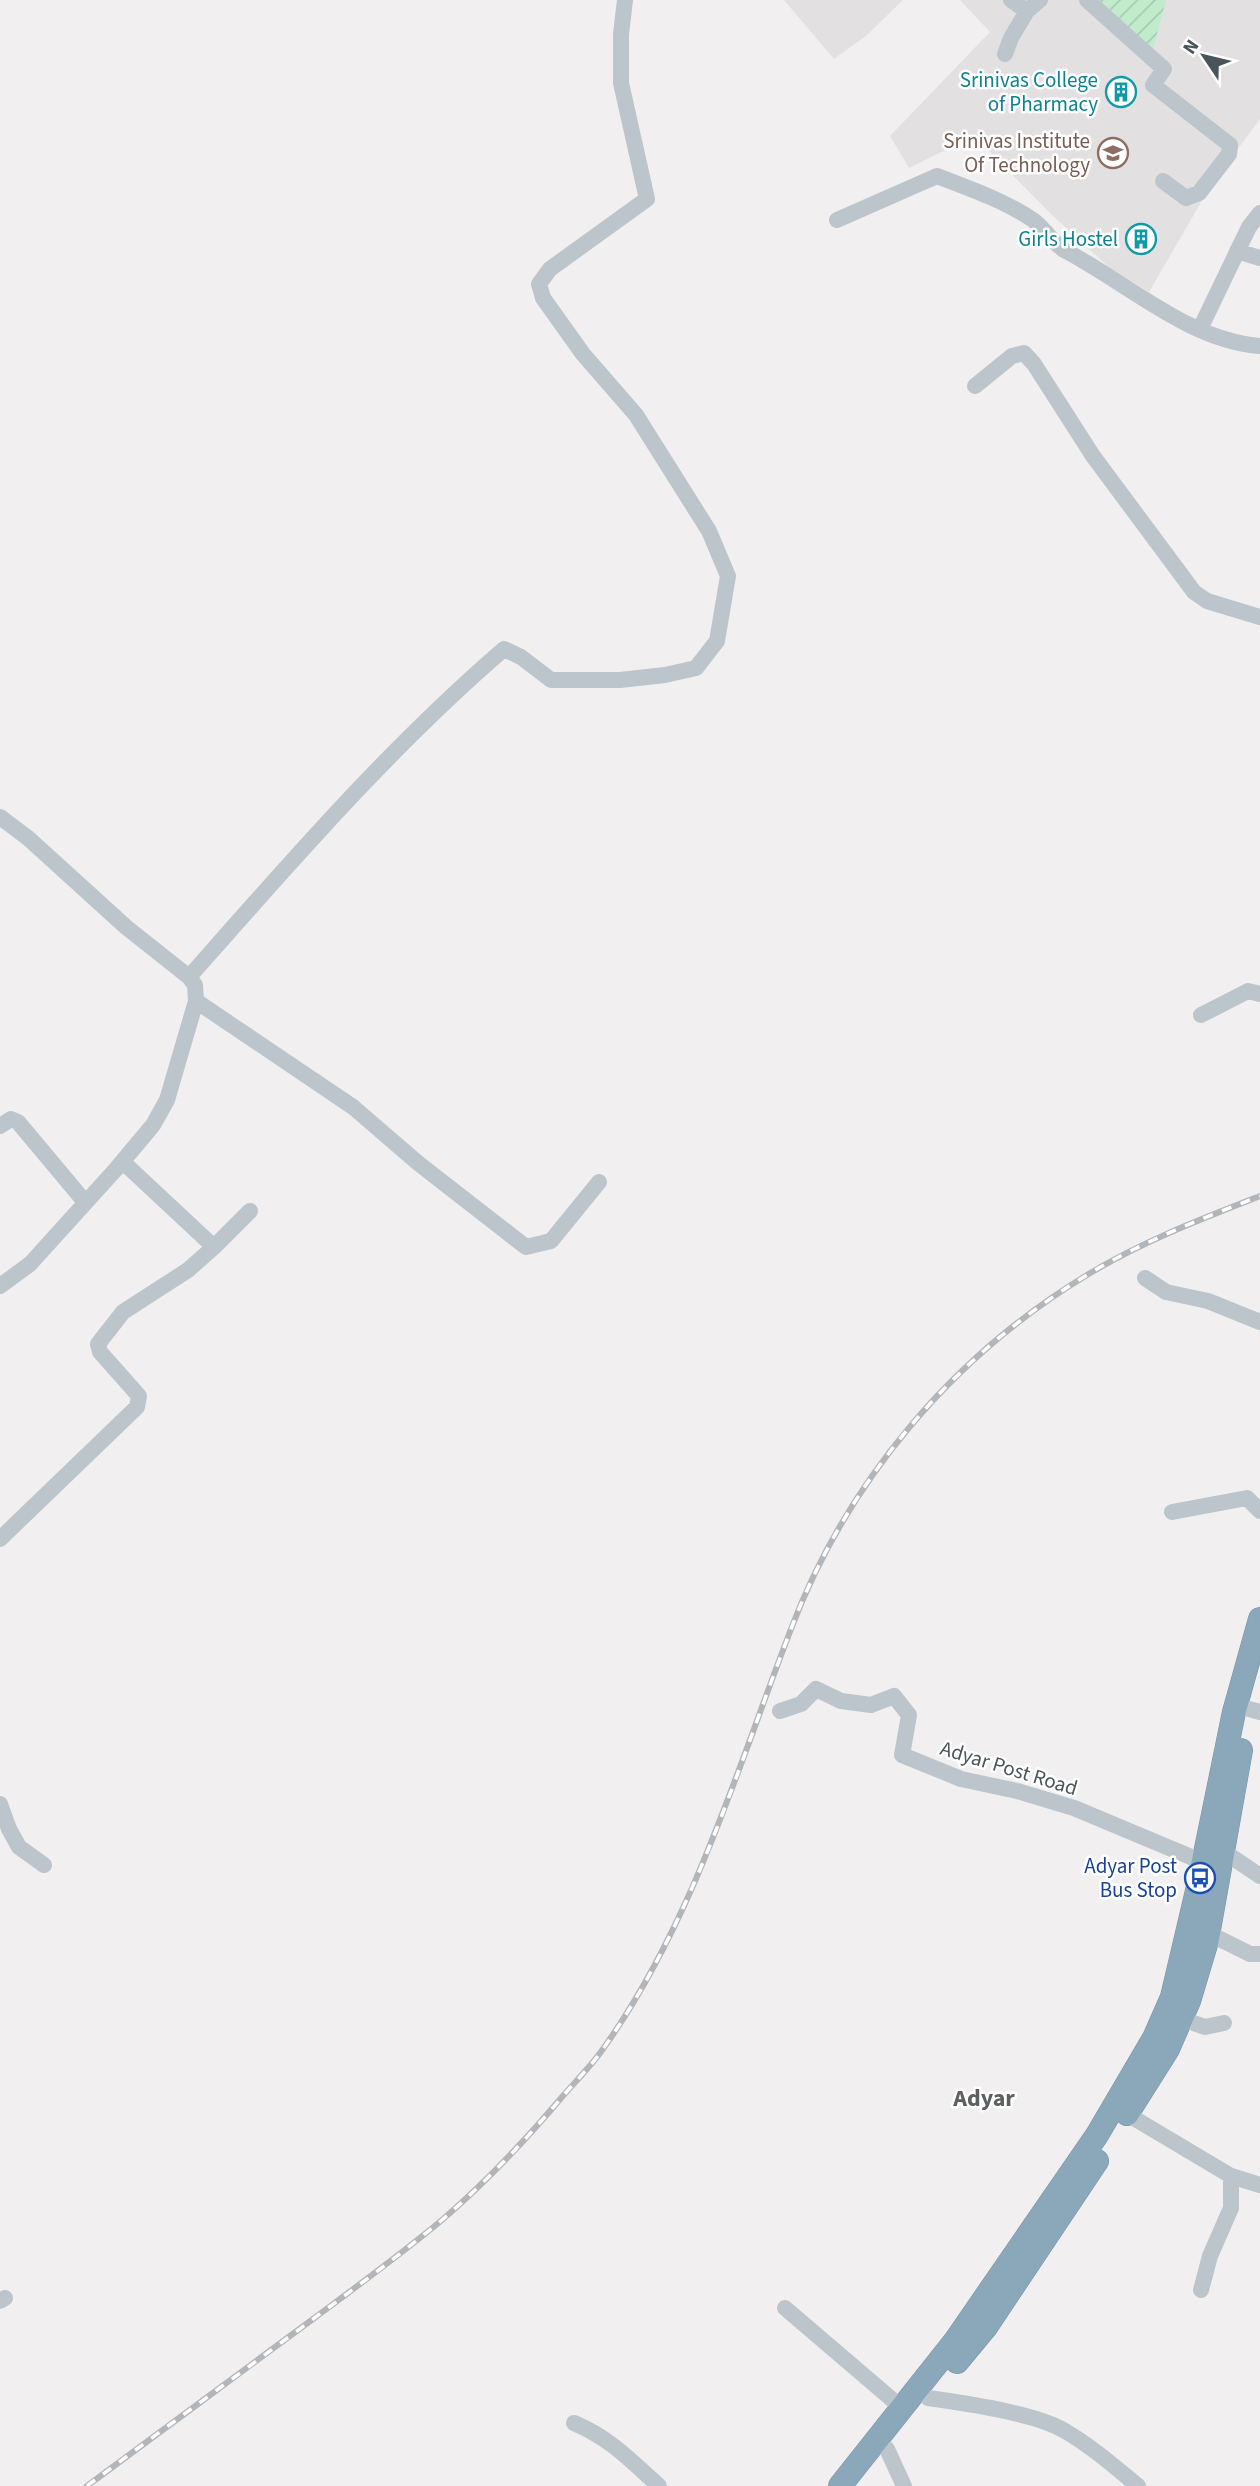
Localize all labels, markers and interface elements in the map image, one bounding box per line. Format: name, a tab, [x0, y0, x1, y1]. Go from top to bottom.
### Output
north arrow	[1169, 21, 1239, 91]
text: N	[1177, 34, 1206, 60]
place label: Srinivas College of Pharmacy	[960, 65, 1098, 119]
building icon: Srinivas College of Pharmacy	[1104, 75, 1138, 109]
place label: Srinivas Institute Of Technology	[943, 126, 1090, 180]
school or university icon: Srinivas Institute Of Technology	[1096, 136, 1130, 170]
building icon: Girls Hostel	[1124, 222, 1158, 256]
place label: Girls Hostel	[1018, 224, 1118, 254]
street label: Adyar Post Road	[937, 1733, 1081, 1803]
place label: Adyar Post Bus Stop	[1084, 1851, 1177, 1905]
bus stop icon: Adyar Post Bus Stop	[1183, 1861, 1217, 1895]
district label: Adyar	[952, 2081, 1015, 2116]

